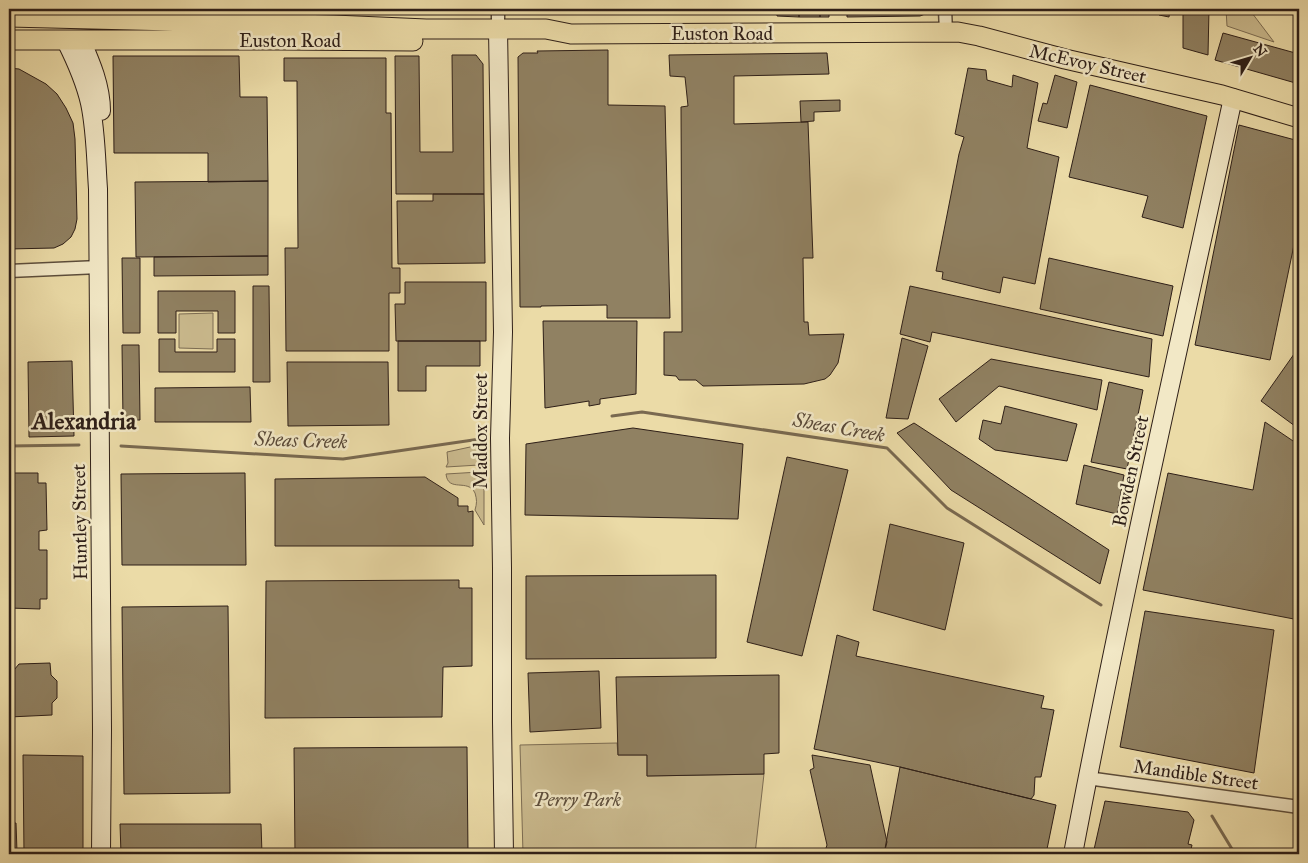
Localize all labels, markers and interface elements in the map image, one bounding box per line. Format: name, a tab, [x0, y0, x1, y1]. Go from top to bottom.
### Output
street label: Euston Road	[671, 22, 773, 45]
street label: Euston Road	[239, 29, 341, 52]
north arrow	[1226, 32, 1276, 82]
street label: McEvoy Street	[1027, 39, 1149, 88]
text: N	[1249, 40, 1270, 60]
street label: Maddox Street	[469, 373, 492, 489]
district label: Alexandria	[30, 406, 137, 436]
water label: Sheas Creek	[790, 407, 887, 447]
street label: Bowden Street	[1107, 413, 1154, 529]
water label: Sheas Creek	[253, 426, 348, 454]
street label: Huntley Street	[67, 463, 92, 580]
street label: Mandible Street	[1132, 754, 1260, 795]
park label: Perry Park	[533, 788, 622, 811]

